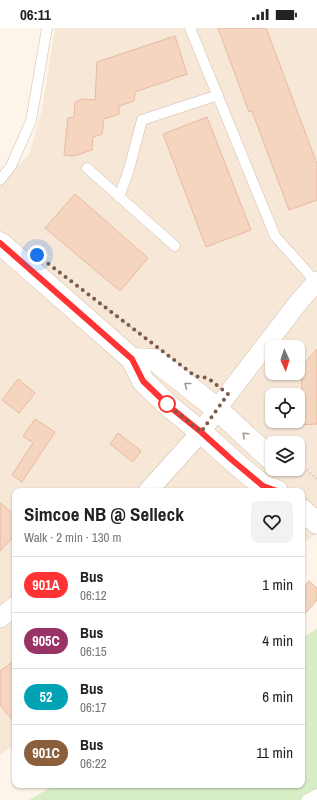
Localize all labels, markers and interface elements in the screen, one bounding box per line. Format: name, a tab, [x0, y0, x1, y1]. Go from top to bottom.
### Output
text: 06:11	[20, 4, 51, 25]
your location	[27, 245, 47, 265]
north arrow	[265, 340, 305, 380]
map controls	[265, 340, 305, 476]
one-way arrow	[184, 383, 191, 390]
button: locate	[265, 388, 305, 428]
unlabelled marker	[158, 395, 176, 413]
one-way arrow	[242, 432, 250, 439]
button: layers	[265, 436, 305, 476]
text: Simcoe NB @ Selleck	[24, 501, 184, 527]
button: heart	[251, 501, 293, 543]
text: Walk · 2 min · 130 m	[24, 529, 121, 546]
text: Bus	[80, 566, 103, 587]
text: 1 min	[262, 574, 293, 595]
text: 901A	[32, 576, 60, 594]
text: 06:12	[80, 587, 107, 604]
text: Bus	[80, 622, 103, 643]
text: 4 min	[262, 630, 293, 651]
text: 905C	[32, 632, 60, 650]
text: 06:15	[80, 643, 107, 660]
text: Bus	[80, 678, 103, 699]
text: 6 min	[262, 686, 293, 707]
text: 52	[40, 688, 52, 706]
text: 06:17	[80, 699, 107, 716]
text: Bus	[80, 734, 103, 755]
text: 11 min	[256, 742, 293, 763]
text: 901C	[32, 744, 60, 762]
text: 06:22	[80, 755, 107, 772]

